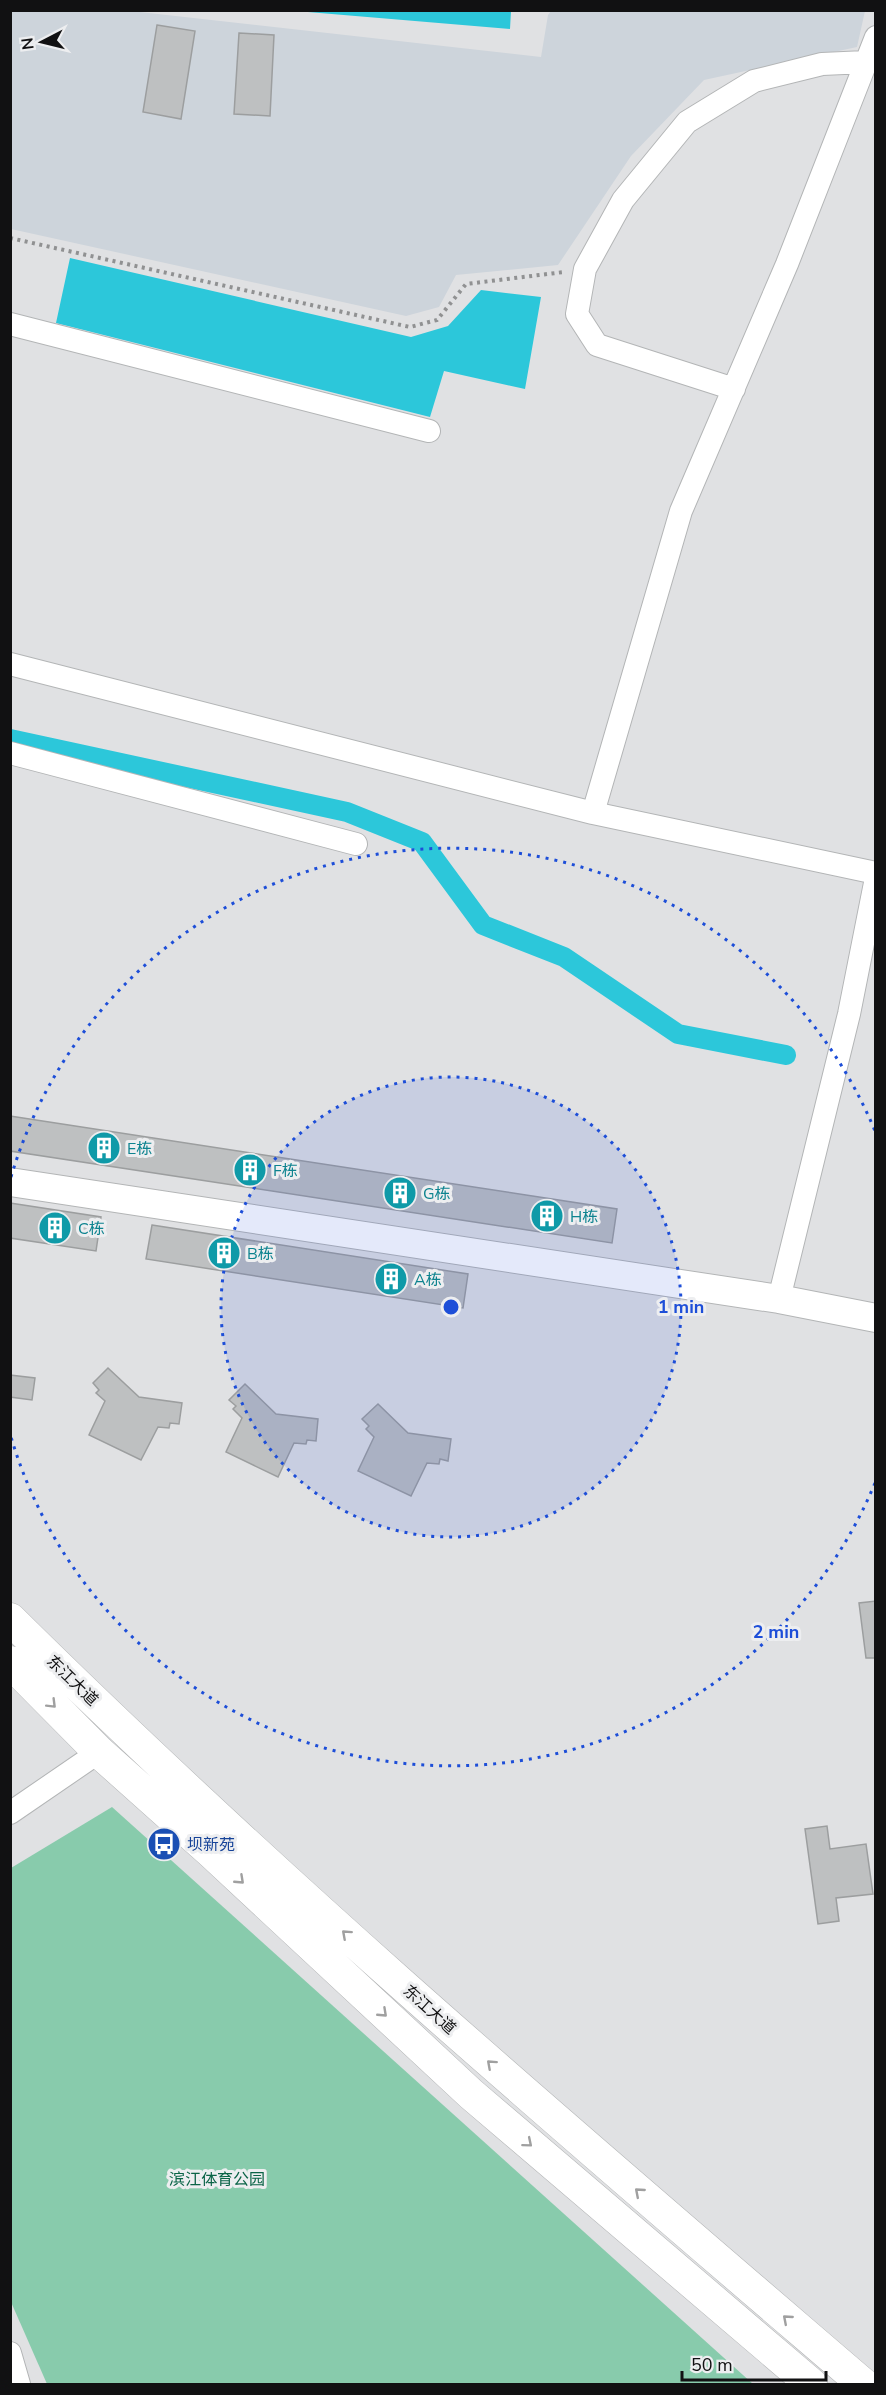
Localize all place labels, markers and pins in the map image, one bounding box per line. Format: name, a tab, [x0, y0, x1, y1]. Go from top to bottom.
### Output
building icon: E栋	[86, 1130, 122, 1166]
place label: E栋	[127, 1138, 152, 1160]
building icon: F栋	[232, 1152, 268, 1188]
place label: F栋	[273, 1160, 298, 1182]
building icon: G栋	[382, 1175, 418, 1211]
place label: G栋	[423, 1183, 451, 1205]
building icon: H栋	[529, 1198, 565, 1234]
place label: H栋	[570, 1206, 598, 1228]
building icon: C栋	[37, 1210, 73, 1246]
place label: C栋	[78, 1218, 105, 1240]
building icon: B栋	[206, 1235, 242, 1271]
place label: B栋	[247, 1243, 274, 1265]
building icon: A栋	[373, 1261, 409, 1297]
place label: A栋	[414, 1269, 442, 1291]
centre of rings	[441, 1297, 461, 1317]
bus stop icon: 坝新苑	[146, 1826, 182, 1862]
place label: 坝新苑	[187, 1834, 235, 1856]

